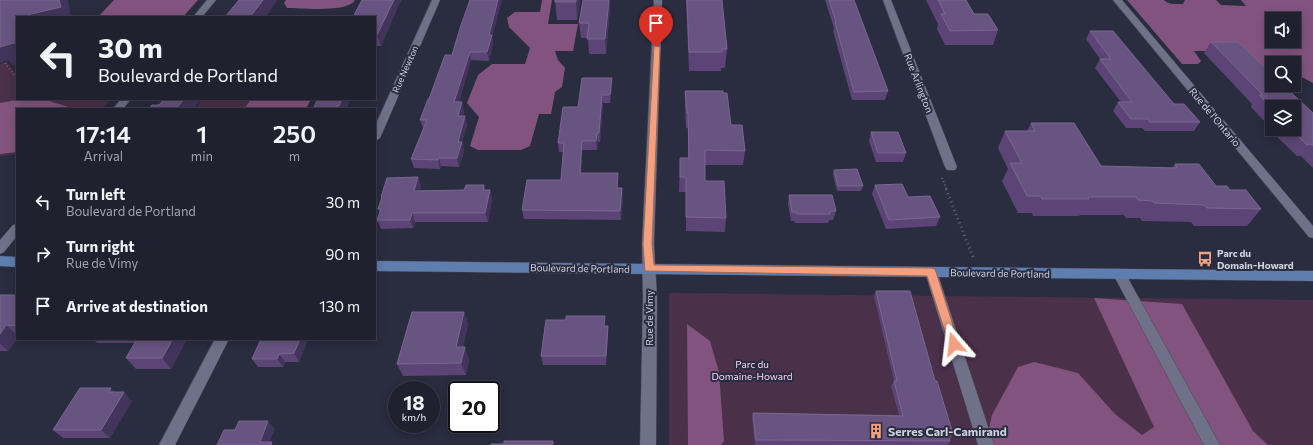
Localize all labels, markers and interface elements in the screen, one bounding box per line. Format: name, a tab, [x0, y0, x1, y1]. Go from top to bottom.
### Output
pin	[639, 6, 673, 47]
icon: arrive	[645, 12, 667, 34]
map controls	[1265, 12, 1301, 136]
button: sound	[1265, 12, 1301, 48]
text: 30 m	[98, 30, 163, 64]
icon: left	[32, 32, 84, 84]
street label: Rue Newton	[390, 44, 420, 94]
street label: Rue Arlington	[902, 52, 936, 114]
button: search	[1265, 56, 1301, 92]
text: Boulevard de Portland	[98, 64, 278, 86]
street label: Rue de l'Ontario	[1187, 85, 1243, 149]
button: layers	[1265, 100, 1301, 136]
text: 17:14	[76, 119, 131, 148]
text: 1	[197, 119, 207, 148]
text: 250	[273, 119, 316, 148]
text: Arrival	[84, 148, 123, 164]
text: min	[191, 148, 213, 164]
text: m	[289, 148, 300, 164]
text: Turn left	[66, 185, 125, 203]
icon: left	[32, 191, 54, 213]
text: 30 m	[326, 193, 360, 211]
text: Boulevard de Portland	[66, 203, 196, 219]
text: Turn right	[66, 237, 135, 255]
icon: right	[32, 243, 54, 265]
text: 90 m	[325, 245, 360, 263]
place label: Parc du Domain-Howard	[1217, 247, 1294, 271]
bus stop icon: Parc du Domain-Howard	[1196, 250, 1214, 268]
text: Rue de Vimy	[66, 255, 138, 271]
street label: Boulevard de Portland	[530, 261, 630, 275]
street label: Boulevard de Portland	[950, 266, 1050, 280]
street label: Rue de Vimy	[643, 290, 655, 346]
icon: arrive	[32, 295, 54, 317]
text: Arrive at destination	[66, 297, 208, 315]
text: 130 m	[319, 297, 360, 315]
position arrow	[933, 323, 975, 365]
park label: Parc du Domaine-Howard	[711, 358, 793, 382]
speed limit sign: 20	[448, 381, 500, 433]
text: 18	[403, 390, 425, 414]
text: km/h	[402, 411, 426, 423]
building icon: Serres Carl-Camirand	[867, 422, 885, 440]
place label: Serres Carl-Camirand	[888, 424, 1007, 438]

